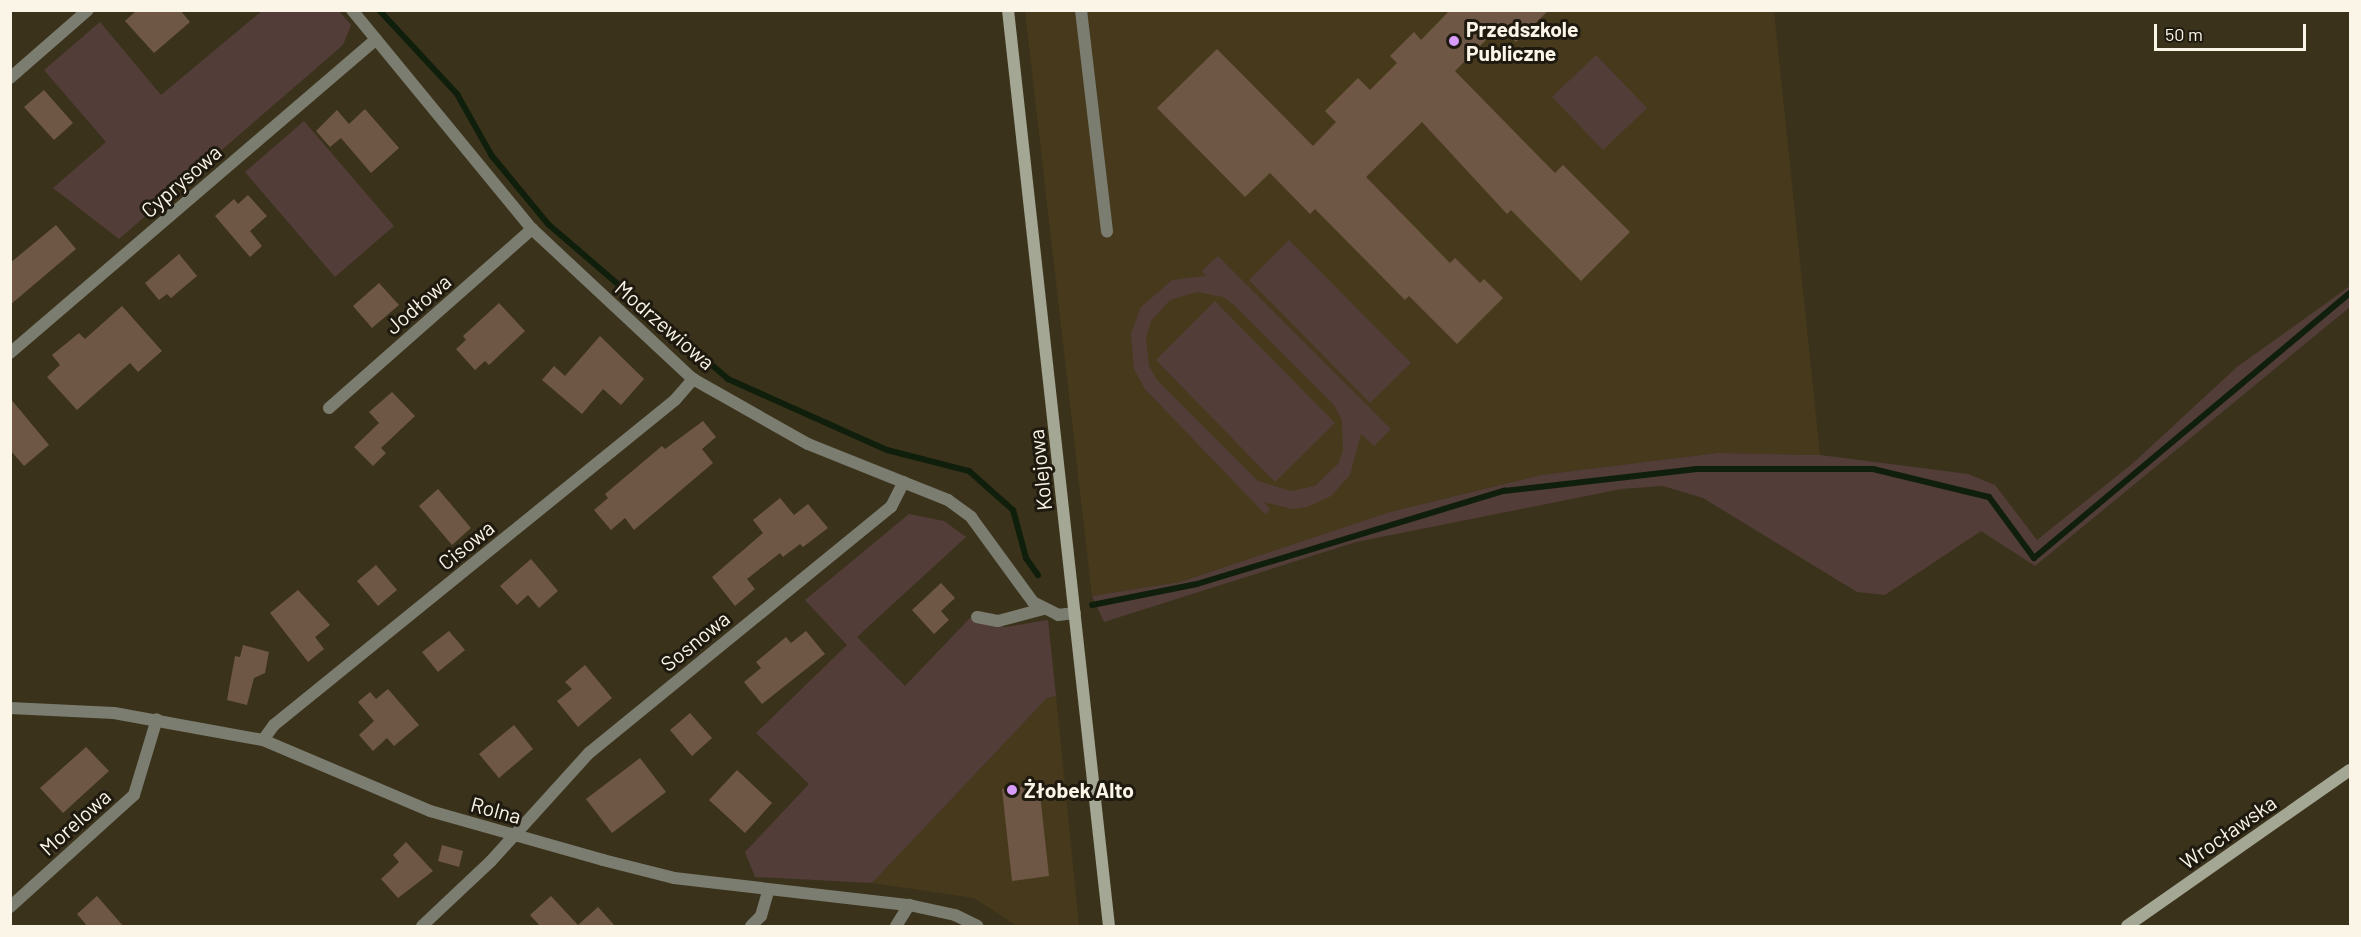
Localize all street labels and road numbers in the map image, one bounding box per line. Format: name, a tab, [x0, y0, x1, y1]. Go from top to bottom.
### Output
street label: Cyprysowa	[136, 139, 226, 223]
street label: Jodłowa	[380, 269, 456, 339]
street label: Modrzewiowa	[610, 275, 720, 375]
street label: Kolejowa	[1023, 428, 1057, 512]
street label: Cisowa	[433, 515, 499, 575]
street label: Sosnowa	[655, 606, 735, 676]
street label: Morelowa	[34, 784, 116, 860]
street label: Wrocławska	[2175, 790, 2281, 874]
street label: Rolna	[468, 791, 524, 829]

